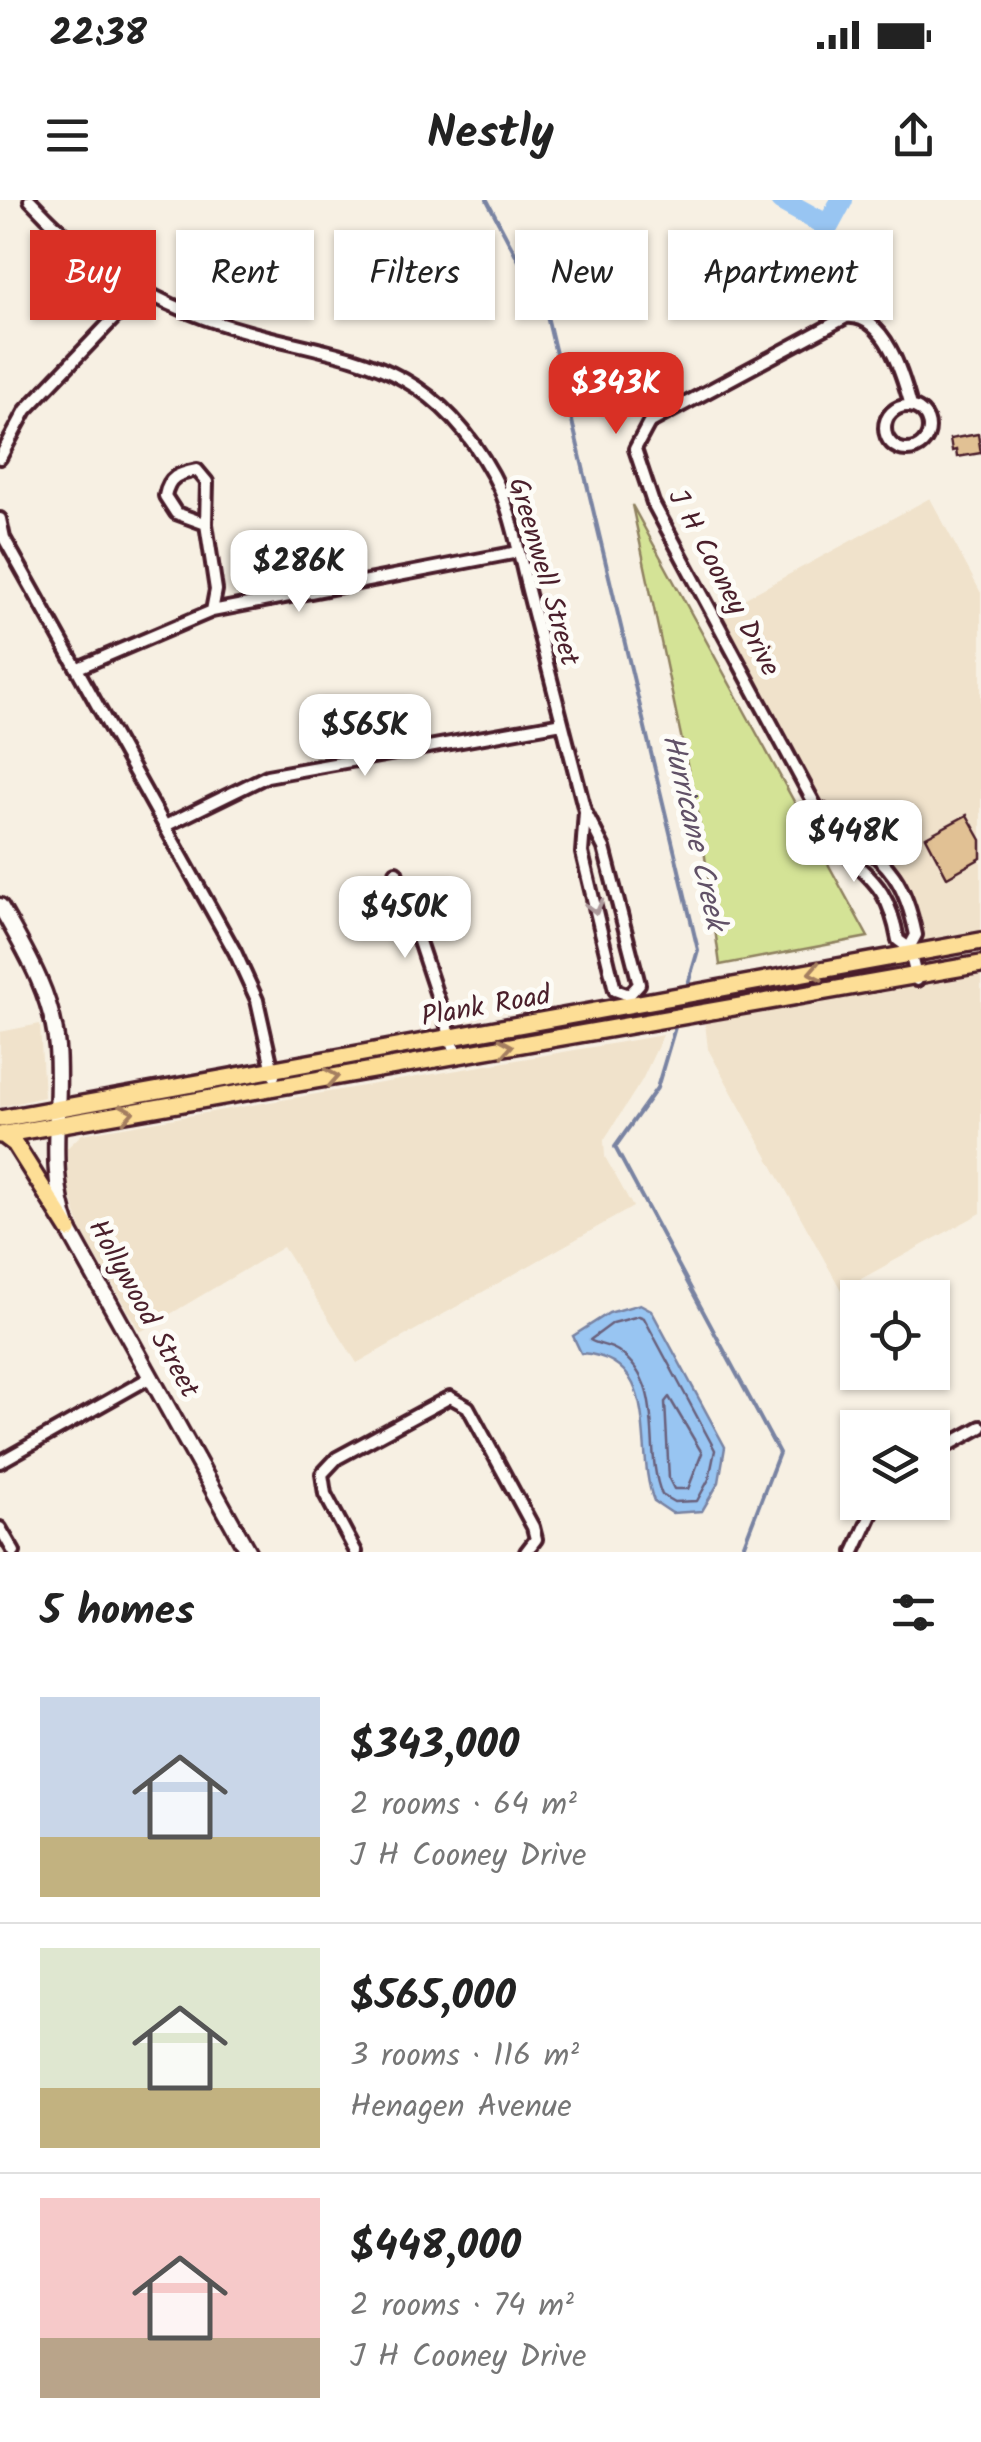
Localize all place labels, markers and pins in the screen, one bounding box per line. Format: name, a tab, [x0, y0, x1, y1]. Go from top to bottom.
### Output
pin: $343K	[546, 352, 686, 437]
pin: $286K	[229, 530, 369, 615]
pin: $565K	[295, 694, 435, 779]
pin: $448K	[784, 800, 924, 885]
pin: $450K	[335, 876, 475, 961]

